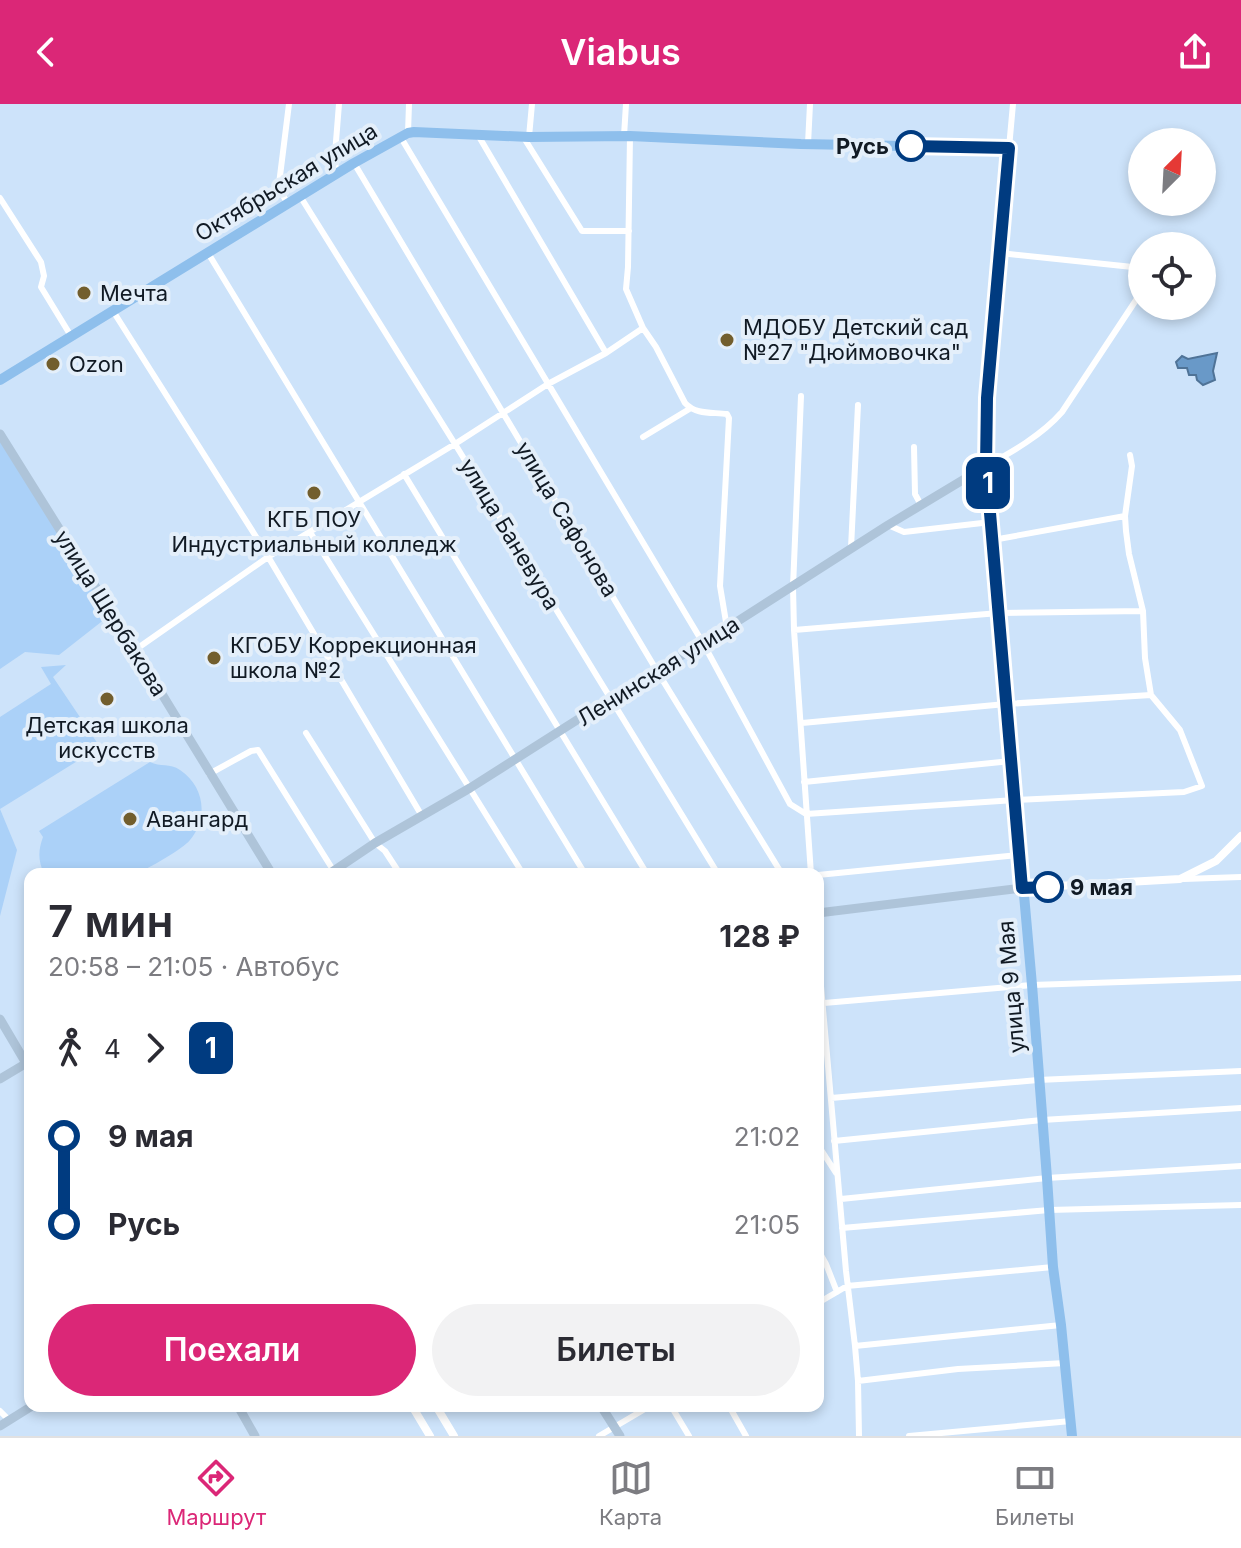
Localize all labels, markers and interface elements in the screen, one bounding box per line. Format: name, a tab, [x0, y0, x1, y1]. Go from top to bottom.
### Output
icon: back	[24, 30, 68, 74]
text: Viabus	[560, 30, 681, 74]
icon: share	[1173, 30, 1217, 74]
street label: Октябрьская улица	[190, 117, 382, 247]
north arrow	[1128, 128, 1216, 216]
map controls	[1128, 128, 1216, 320]
marker: Русь	[896, 131, 926, 161]
place label: Русь	[836, 133, 889, 159]
button: locate	[1128, 232, 1216, 320]
place label: Мечта	[100, 280, 168, 306]
marker: Мечта	[75, 284, 93, 302]
place label: МДОБУ Детский сад №27 "Дюймовочка"	[743, 314, 969, 365]
marker: МДОБУ Детский сад №27 "Дюймовочка"	[718, 331, 736, 349]
place label: Ozon	[69, 351, 124, 377]
marker: Ozon	[44, 355, 62, 373]
street label: улица Сафонова	[510, 437, 624, 601]
street label: улица Баневура	[455, 454, 565, 614]
line badge: 1	[962, 457, 1014, 509]
text: 1	[982, 466, 994, 500]
marker: КГБ ПОУ Индустриальный колледж	[305, 484, 323, 502]
place label: КГБ ПОУ Индустриальный колледж	[171, 506, 457, 557]
street label: улица Щербакова	[49, 525, 173, 701]
street label: Ленинская улица	[572, 611, 744, 731]
place label: КГОБУ Коррекционная школа №2	[230, 632, 477, 683]
marker: КГОБУ Коррекционная школа №2	[205, 649, 223, 667]
marker: Детская школа искусств	[98, 690, 116, 708]
place label: Детская школа искусств	[25, 712, 189, 763]
place label: Авангард	[146, 806, 248, 832]
marker: Авангард	[121, 810, 139, 828]
marker: 9 мая	[1033, 872, 1063, 902]
place label: 9 мая	[1070, 874, 1133, 900]
text: 7 мин	[48, 894, 173, 948]
text: 128 ₽	[719, 918, 800, 954]
street label: улица 9 Мая	[992, 920, 1030, 1054]
text: 20:58 – 21:05 · Автобус	[48, 951, 340, 982]
icon: walk	[48, 1026, 92, 1070]
icon: forward	[133, 1026, 177, 1070]
text: 1	[205, 1031, 217, 1065]
text: 4	[104, 1033, 121, 1064]
text: 9 мая	[108, 1118, 194, 1154]
text: 21:02	[734, 1121, 800, 1152]
text: Русь	[108, 1206, 180, 1242]
text: 21:05	[734, 1209, 800, 1240]
button: Поехали	[48, 1304, 416, 1396]
button: Билеты	[432, 1304, 800, 1396]
tab: Маршрут	[166, 1456, 266, 1530]
tab: Карта	[599, 1456, 662, 1530]
tab: Билеты	[995, 1456, 1075, 1530]

